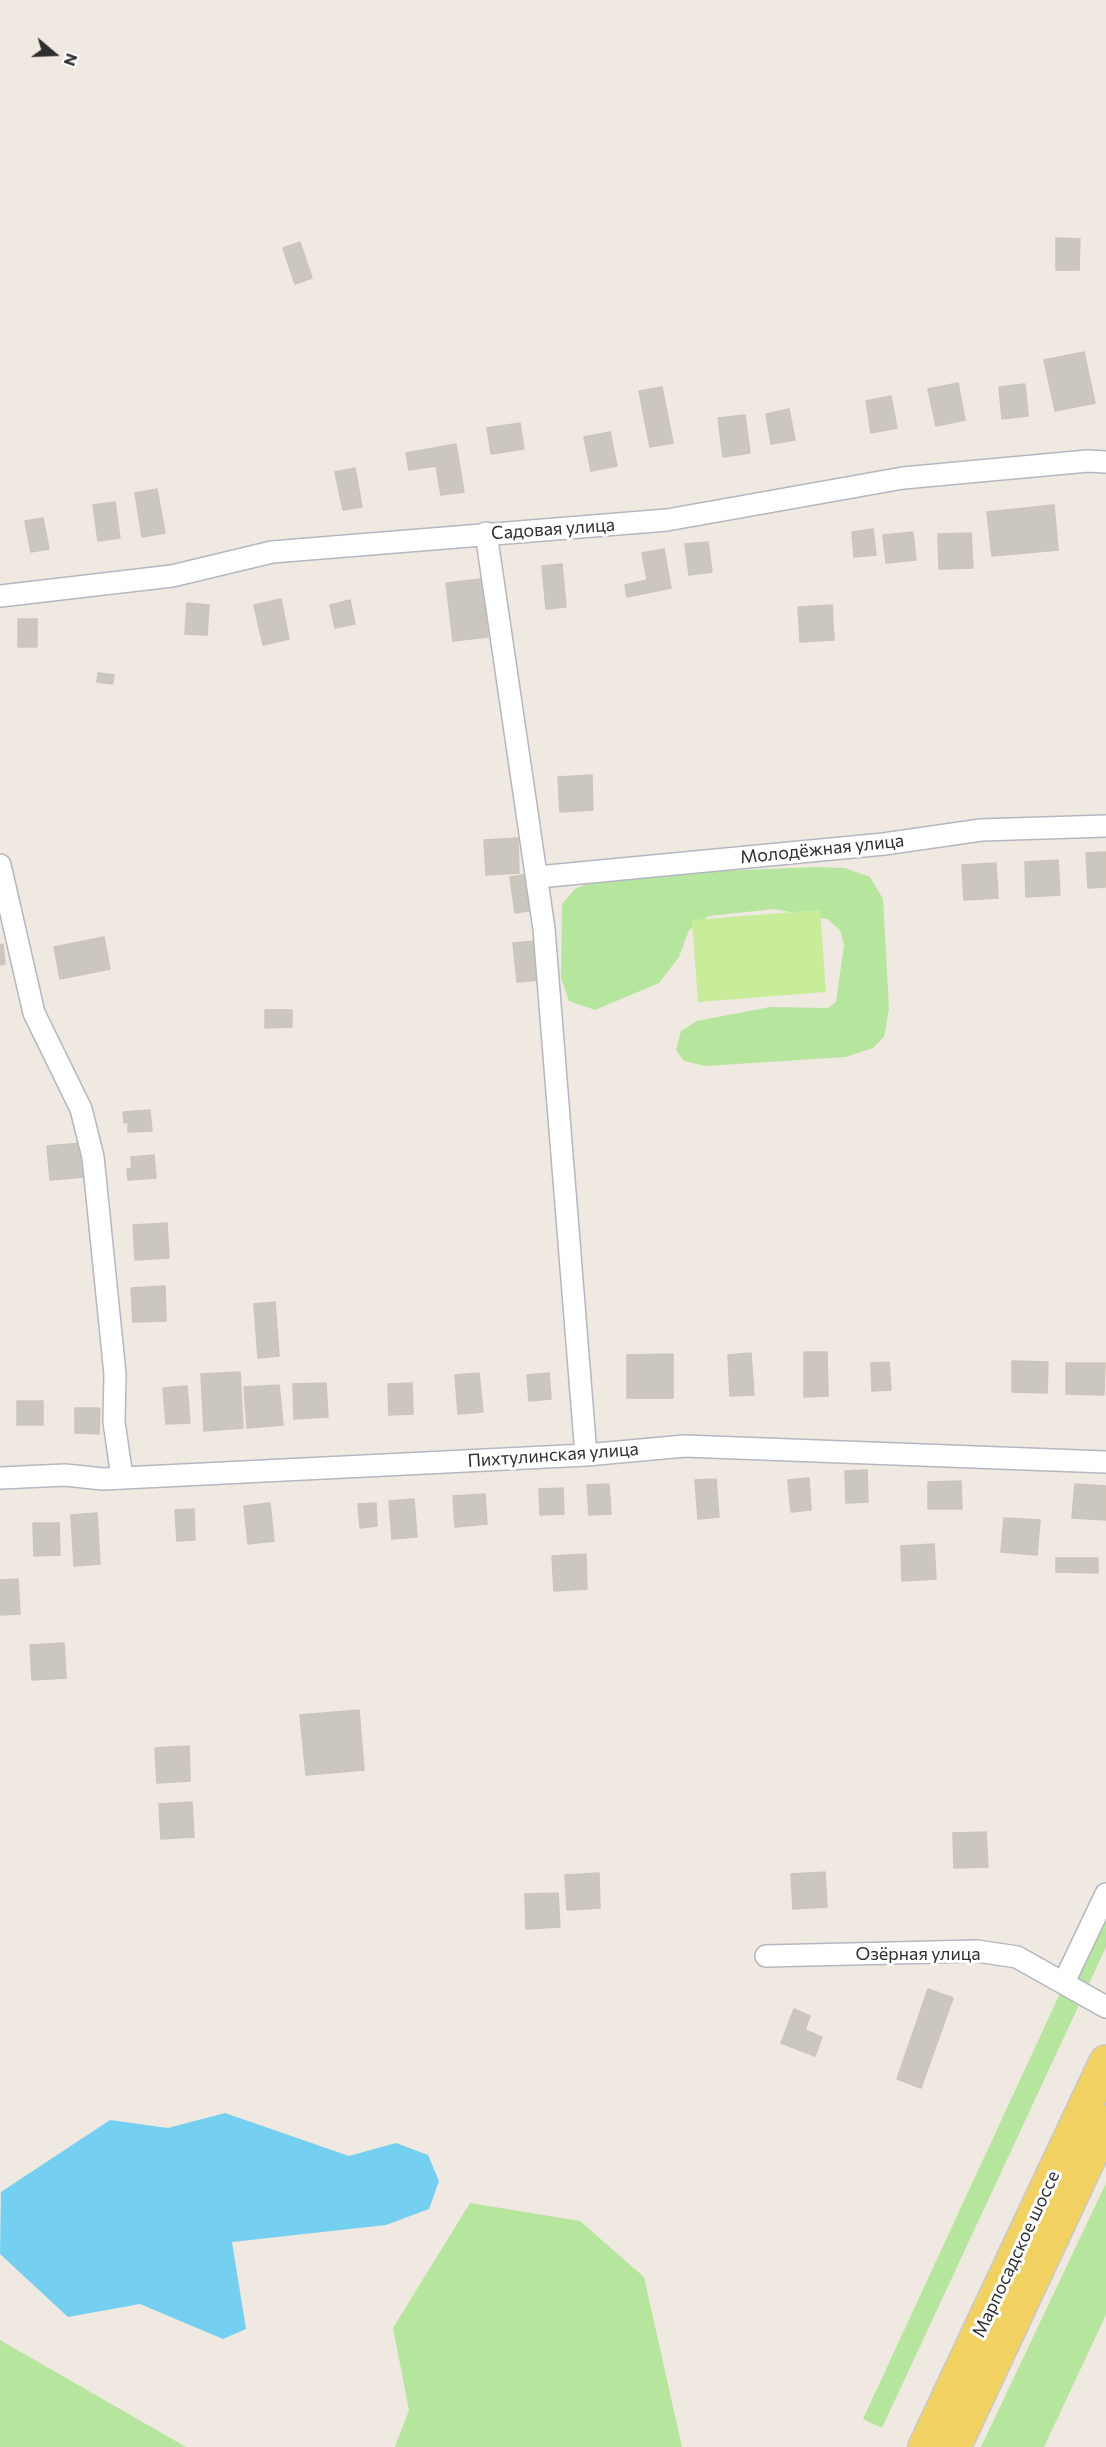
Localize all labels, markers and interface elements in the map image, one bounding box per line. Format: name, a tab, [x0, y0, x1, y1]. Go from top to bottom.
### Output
north arrow	[24, 24, 84, 84]
text: N	[61, 51, 82, 69]
street label: Садовая улица	[490, 514, 616, 544]
street label: Молодёжная улица	[739, 830, 905, 868]
street label: Пихтулинская улица	[467, 1438, 639, 1472]
street label: Озёрная улица	[855, 1943, 981, 1965]
street label: Марпосадское шоссе	[968, 2167, 1064, 2341]

